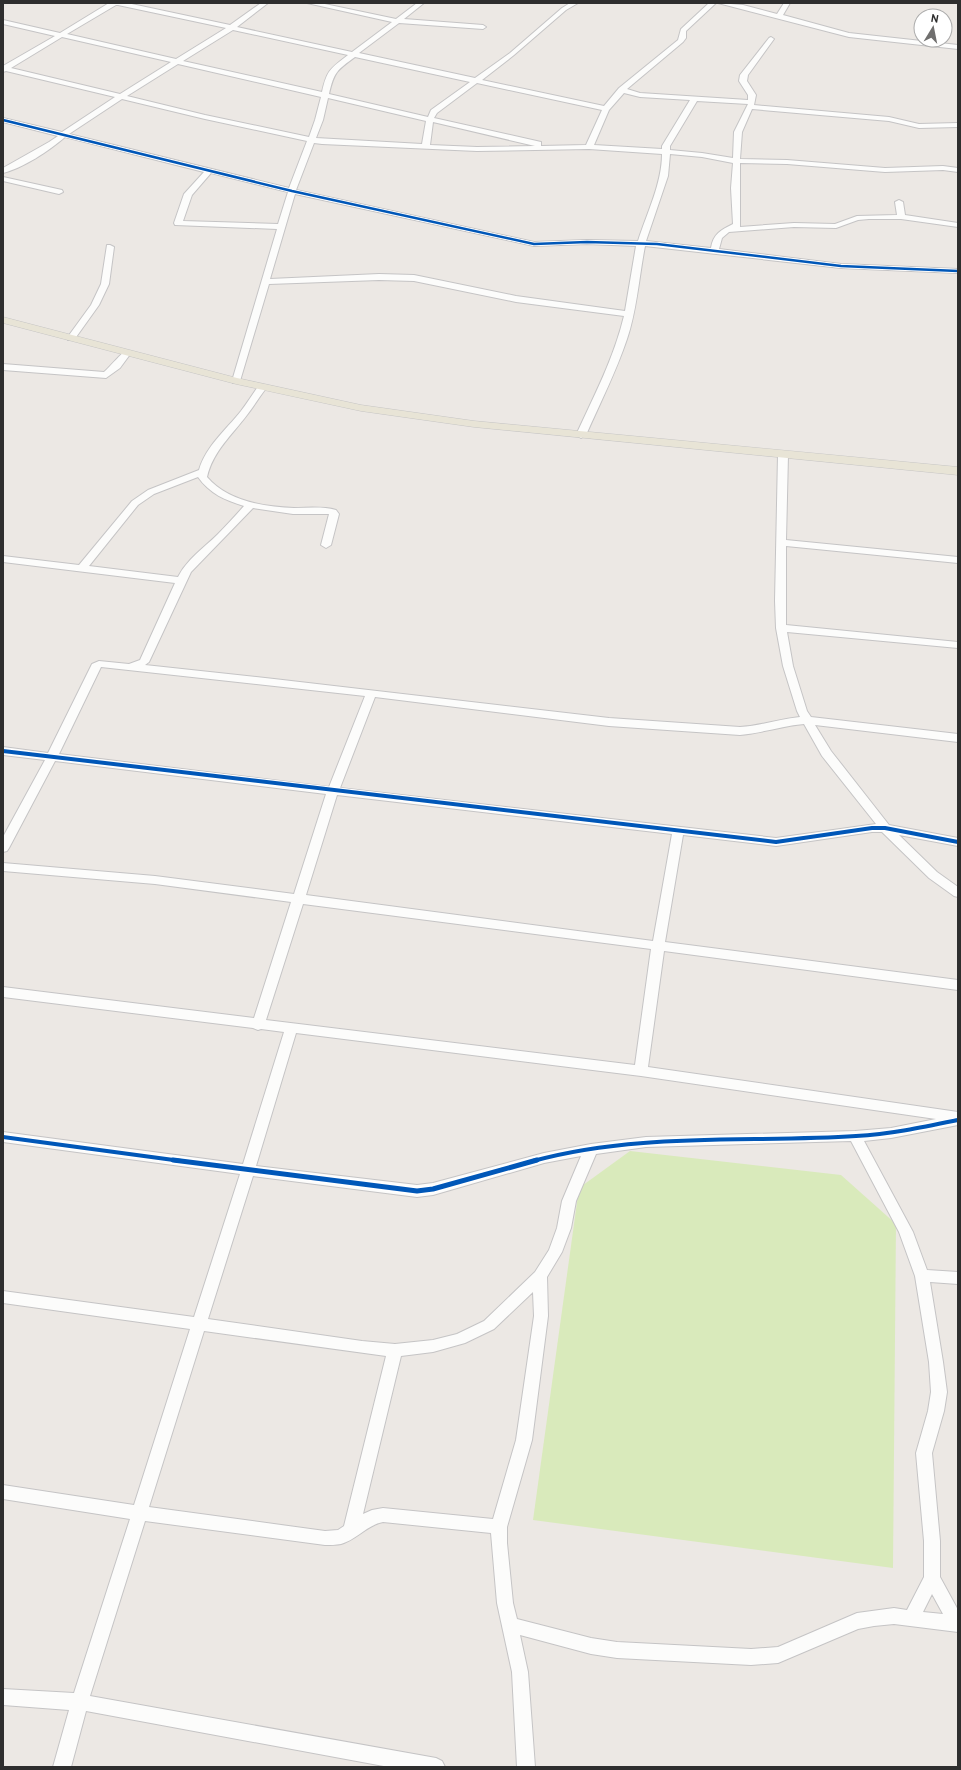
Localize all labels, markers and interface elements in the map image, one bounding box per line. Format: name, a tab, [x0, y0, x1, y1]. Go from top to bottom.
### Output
north arrow	[913, 8, 953, 48]
text: N	[929, 12, 940, 27]

